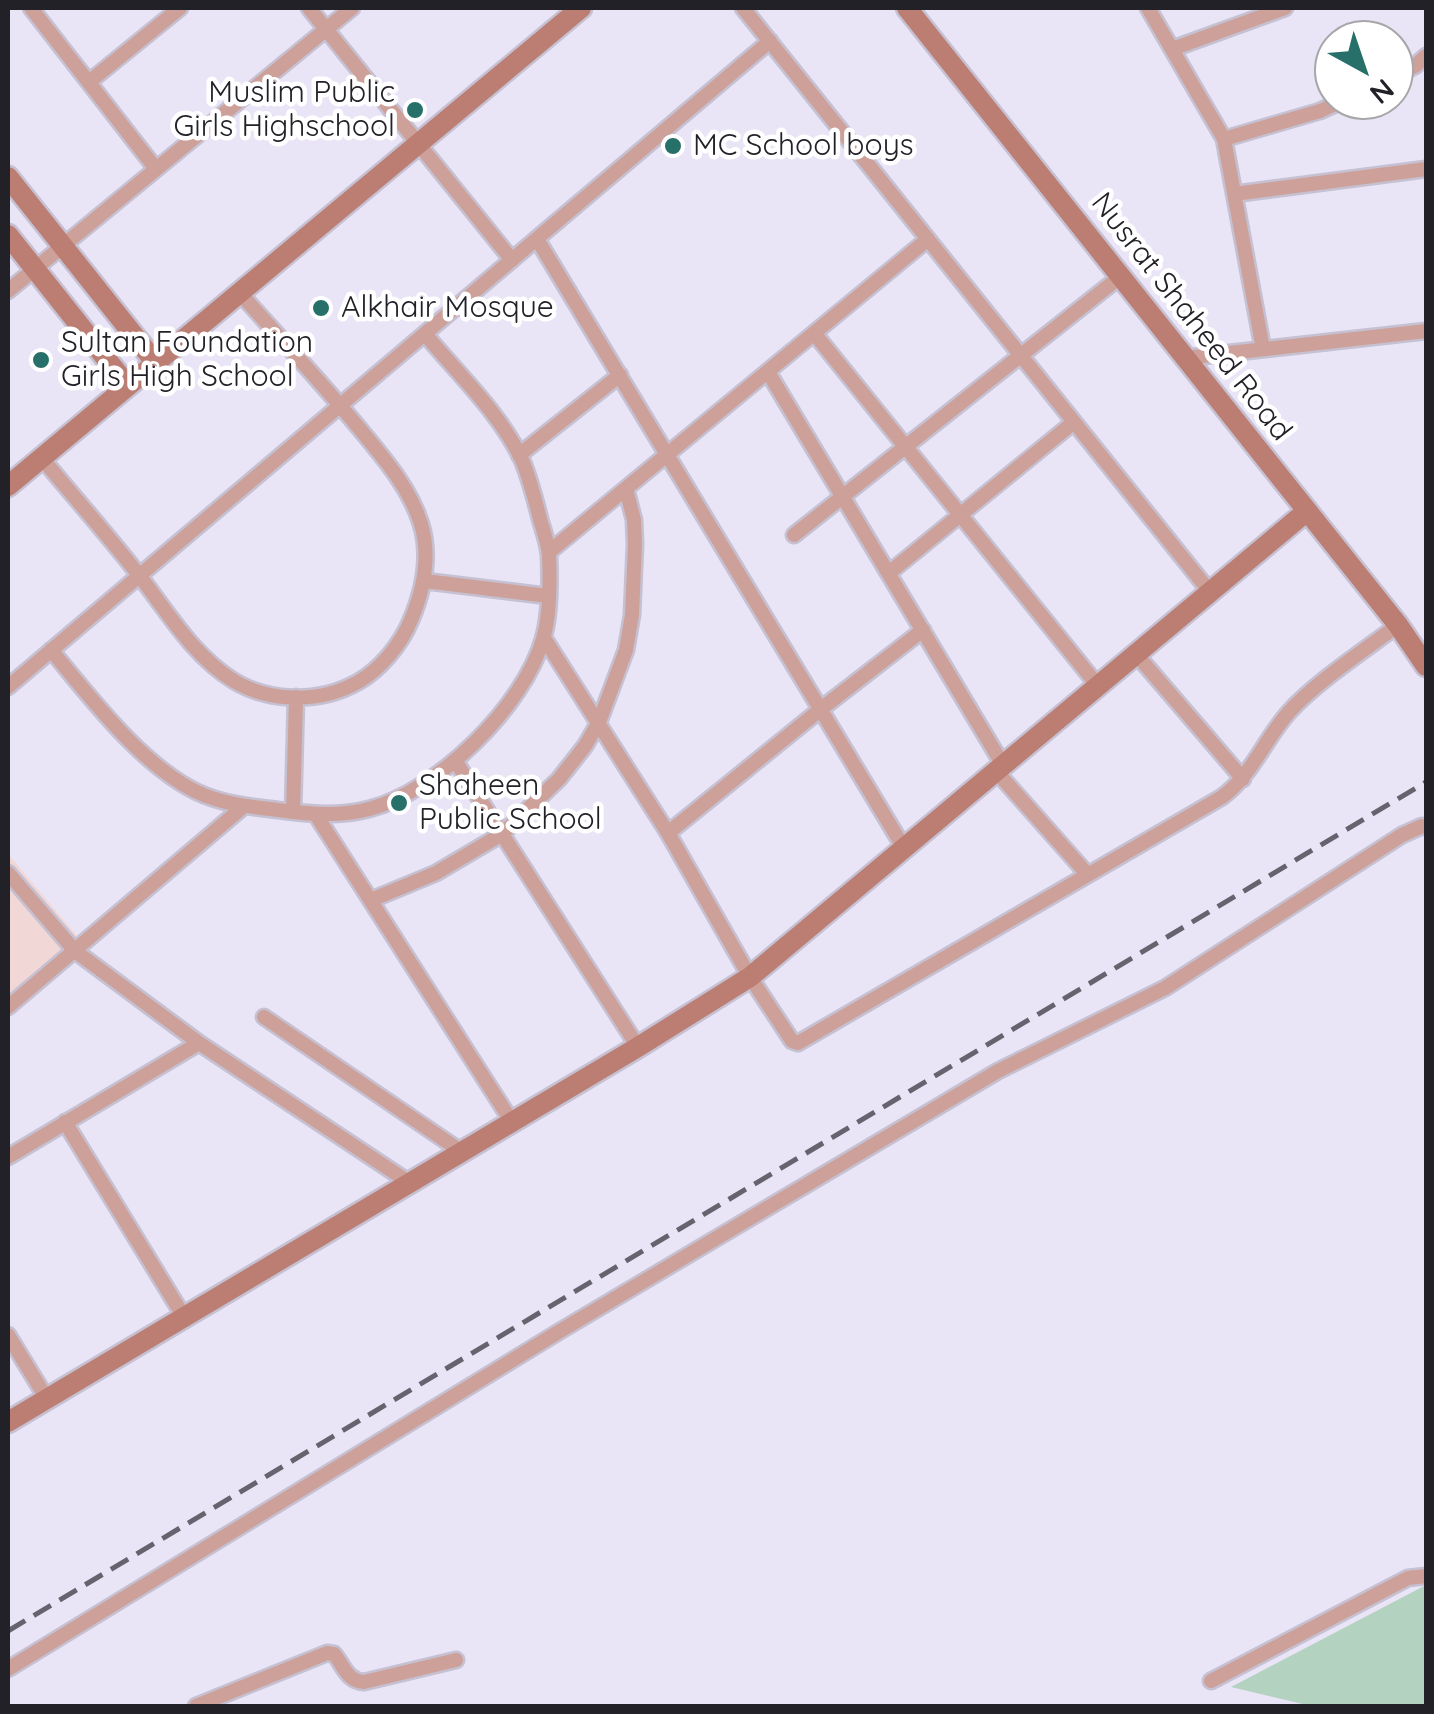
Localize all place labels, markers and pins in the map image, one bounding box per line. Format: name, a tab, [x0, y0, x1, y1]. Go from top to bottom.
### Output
place label: Muslim Public Girls Highschool	[173, 75, 395, 146]
marker: Muslim Public Girls Highschool	[404, 99, 426, 121]
place label: MC School boys	[693, 128, 913, 164]
marker: MC School boys	[662, 135, 684, 157]
place label: Alkhair Mosque	[341, 290, 554, 326]
marker: Alkhair Mosque	[310, 297, 332, 319]
place label: Sultan Foundation Girls High School	[61, 325, 313, 396]
marker: Sultan Foundation Girls High School	[30, 349, 52, 371]
place label: Shaheen Public School	[419, 768, 602, 838]
marker: Shaheen Public School	[388, 792, 410, 814]

